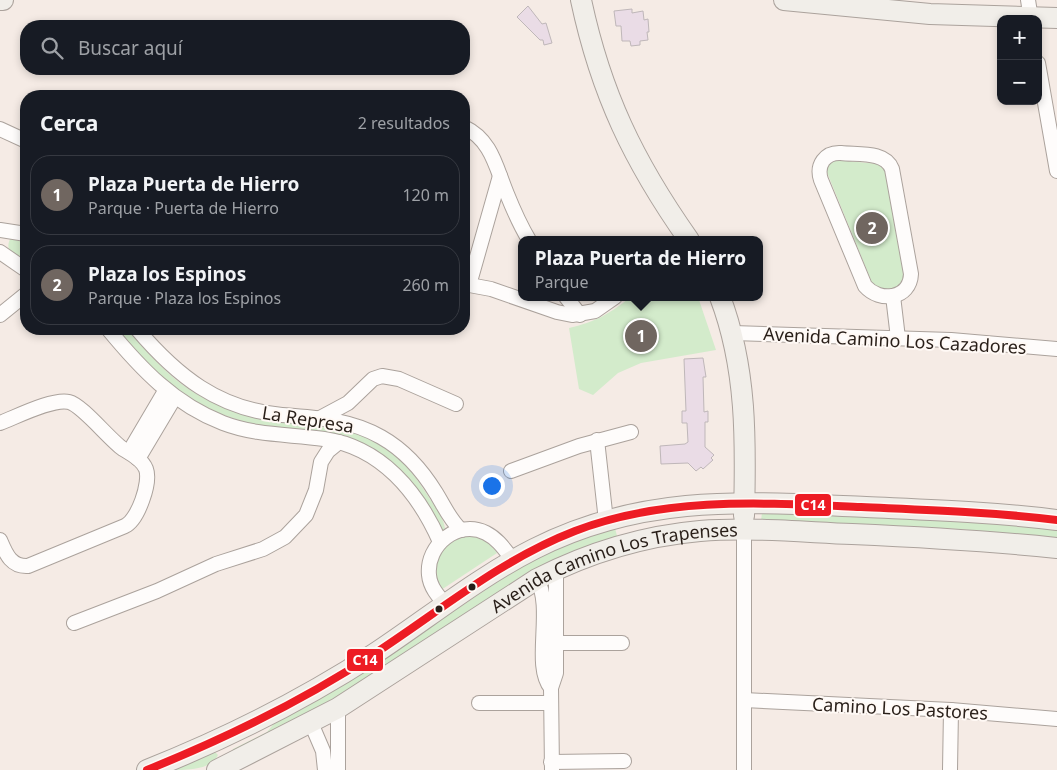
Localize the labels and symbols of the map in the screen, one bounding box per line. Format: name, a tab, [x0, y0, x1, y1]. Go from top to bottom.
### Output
pin: 2	[856, 209, 888, 247]
pin: 1	[625, 317, 657, 355]
street label: Avenida Camino Los Cazadores	[763, 321, 1027, 359]
street label: La Represa	[260, 400, 356, 438]
your location	[479, 473, 505, 499]
line badge: C14	[794, 493, 832, 517]
text: C14	[800, 495, 826, 514]
street label: Avenida Camino Los Trapenses	[486, 517, 738, 618]
unlabelled marker	[467, 582, 477, 592]
unlabelled marker	[434, 604, 444, 614]
line badge: C14	[346, 648, 384, 672]
text: C14	[352, 650, 378, 669]
street label: Camino Los Pastores	[811, 691, 989, 725]

